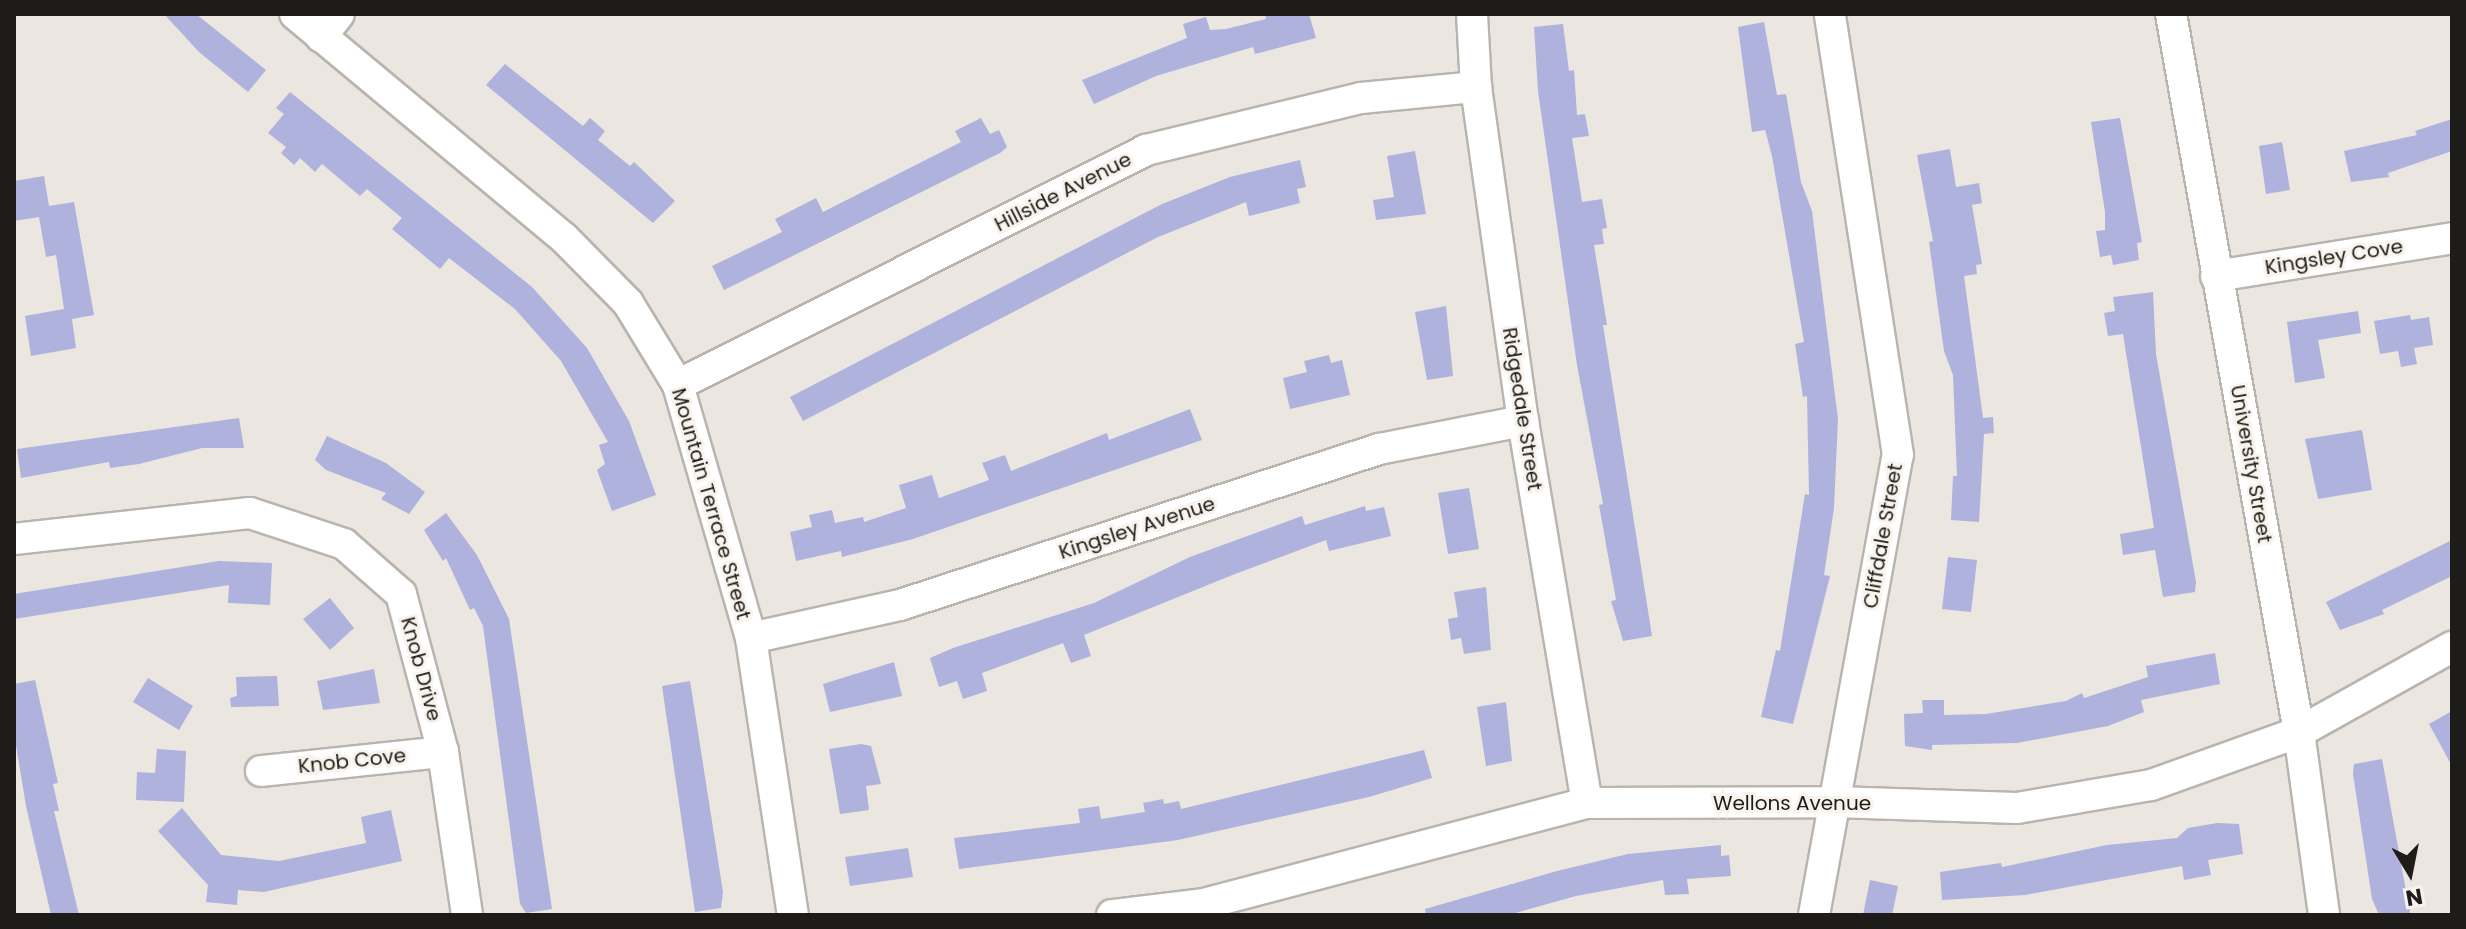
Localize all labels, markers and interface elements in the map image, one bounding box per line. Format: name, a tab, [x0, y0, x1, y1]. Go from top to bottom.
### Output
street label: Hillside Avenue	[991, 147, 1135, 237]
street label: Kingsley Cove	[2263, 234, 2405, 280]
street label: Ridgedale Street	[1497, 326, 1547, 492]
street label: University Street	[2225, 383, 2277, 545]
street label: Mountain Terrace Street	[666, 386, 756, 622]
street label: Cliffdale Street	[1858, 462, 1908, 610]
street label: Kingsley Avenue	[1056, 491, 1218, 565]
street label: Knob Drive	[396, 614, 446, 724]
street label: Knob Cove	[297, 743, 407, 779]
street label: Wellons Avenue	[1713, 791, 1871, 815]
north arrow	[2370, 833, 2450, 913]
text: N	[2403, 880, 2425, 914]

